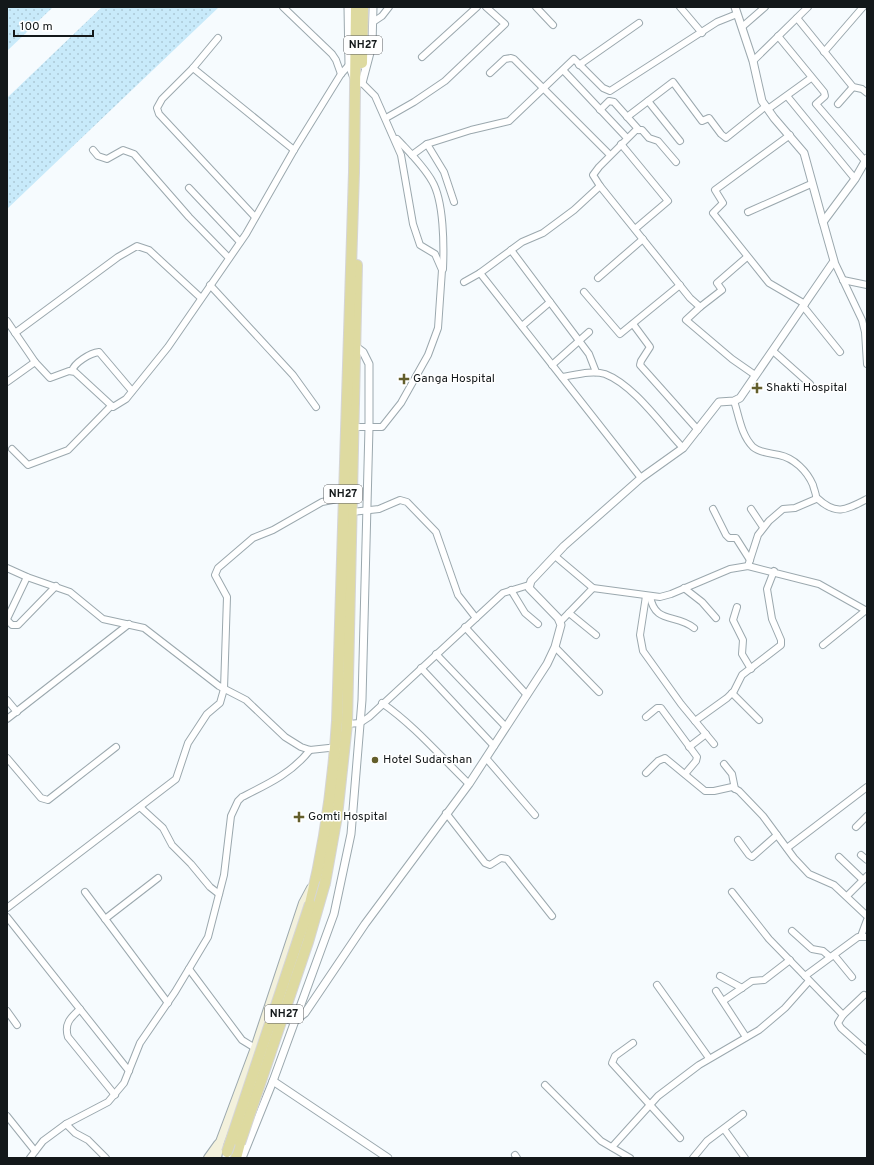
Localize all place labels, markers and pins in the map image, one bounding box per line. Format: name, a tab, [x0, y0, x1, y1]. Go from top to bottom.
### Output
place label: Ganga Hospital	[413, 371, 495, 387]
marker: Ganga Hospital	[398, 373, 410, 385]
place label: Shakti Hospital	[766, 380, 847, 396]
marker: Shakti Hospital	[751, 382, 763, 394]
place label: Hotel Sudarshan	[383, 752, 472, 768]
marker: Hotel Sudarshan	[370, 755, 380, 765]
place label: Gomti Hospital	[308, 809, 387, 825]
marker: Gomti Hospital	[293, 811, 305, 823]

